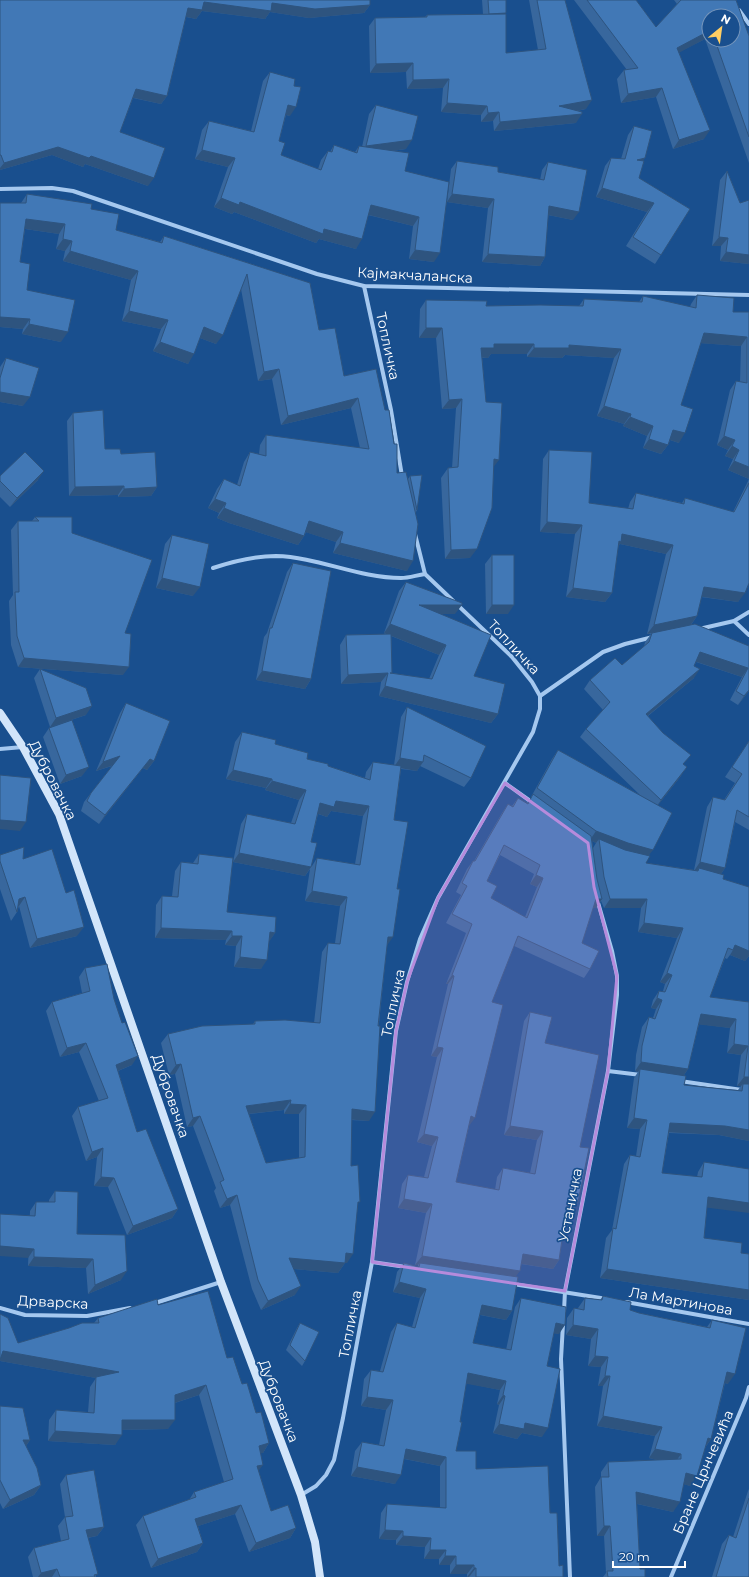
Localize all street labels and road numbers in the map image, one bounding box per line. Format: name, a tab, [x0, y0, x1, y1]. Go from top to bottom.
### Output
street label: Кајмакчаланска	[357, 263, 473, 287]
street label: Топличка	[372, 310, 404, 382]
street label: Топличка	[484, 616, 544, 678]
street label: Дубровачка	[25, 737, 81, 823]
street label: Топличка	[377, 967, 409, 1039]
street label: Дубровачка	[148, 1052, 194, 1140]
street label: Устаничка	[554, 1167, 586, 1243]
street label: Ла Мартинова	[628, 1283, 734, 1319]
street label: Топличка	[335, 1289, 365, 1359]
street label: Дрварска	[17, 1291, 89, 1313]
street label: Дубровачка	[255, 1357, 303, 1445]
street label: Бране Црнчевића	[669, 1407, 737, 1537]

